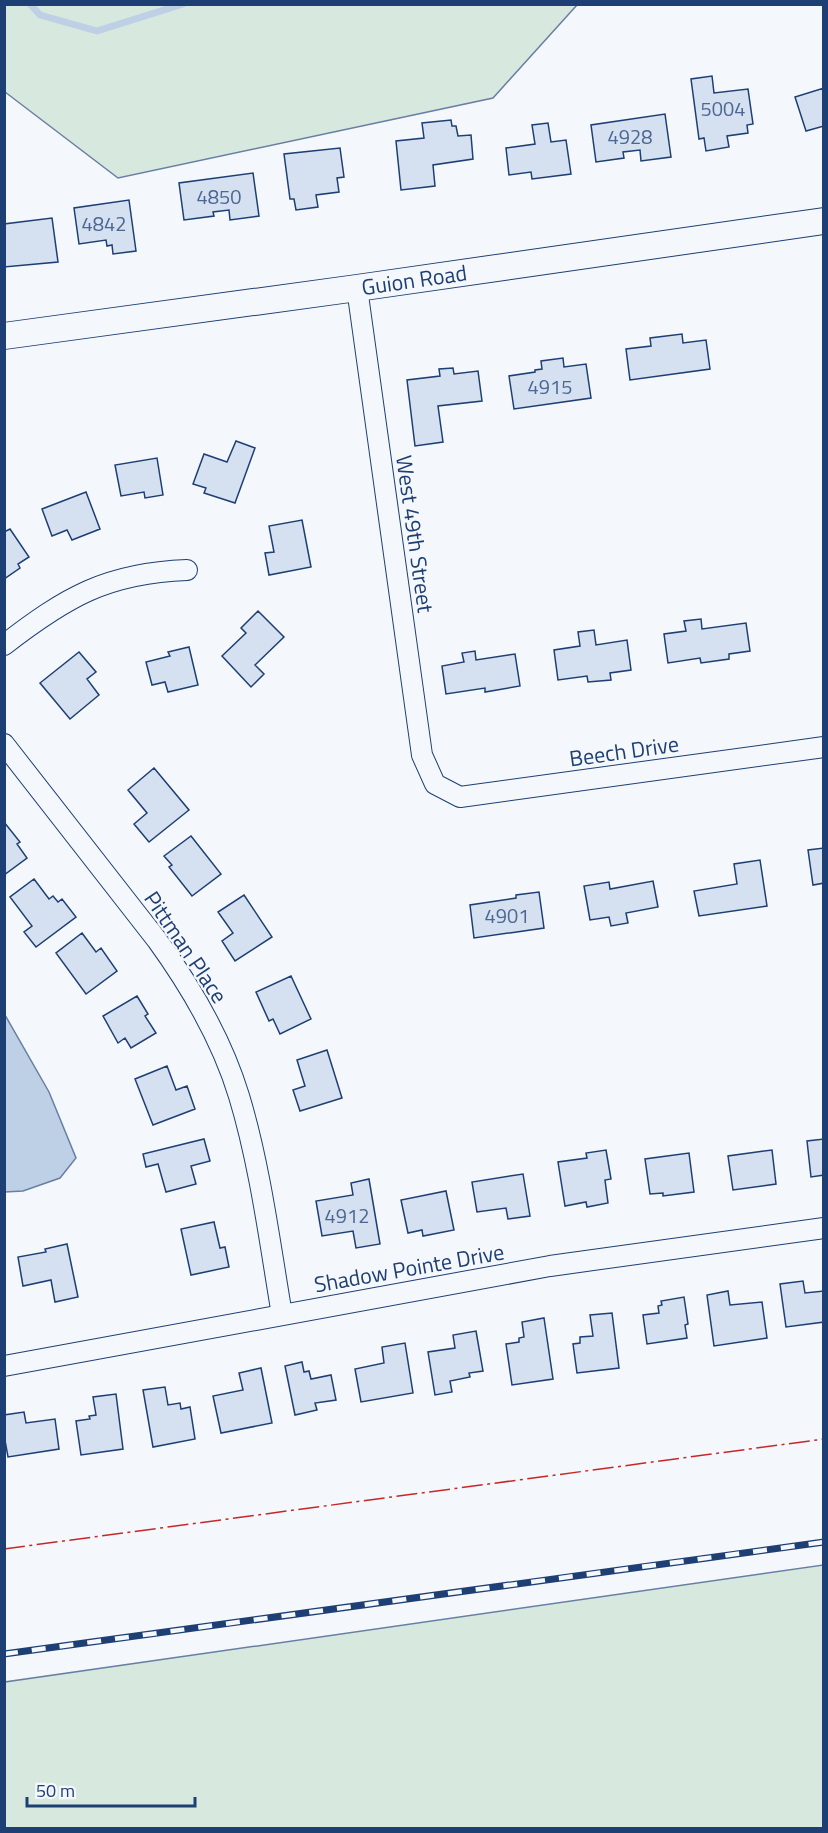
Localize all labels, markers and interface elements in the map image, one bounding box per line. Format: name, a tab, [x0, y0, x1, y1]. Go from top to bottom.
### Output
house number: 5004	[701, 93, 745, 124]
house number: 4928	[608, 121, 652, 152]
house number: 4850	[197, 181, 241, 212]
house number: 4842	[82, 208, 126, 239]
street label: Guion Road	[359, 255, 469, 304]
house number: 4915	[528, 371, 572, 402]
street label: West 49th Street	[387, 453, 443, 615]
street label: Beech Drive	[567, 727, 681, 775]
street label: Pittman Place	[136, 884, 236, 1010]
house number: 4901	[485, 900, 529, 931]
house number: 4912	[325, 1200, 369, 1231]
street label: Shadow Pointe Drive	[311, 1235, 507, 1301]
scale bar	[27, 1770, 195, 1808]
text: 50 m	[36, 1777, 75, 1804]

